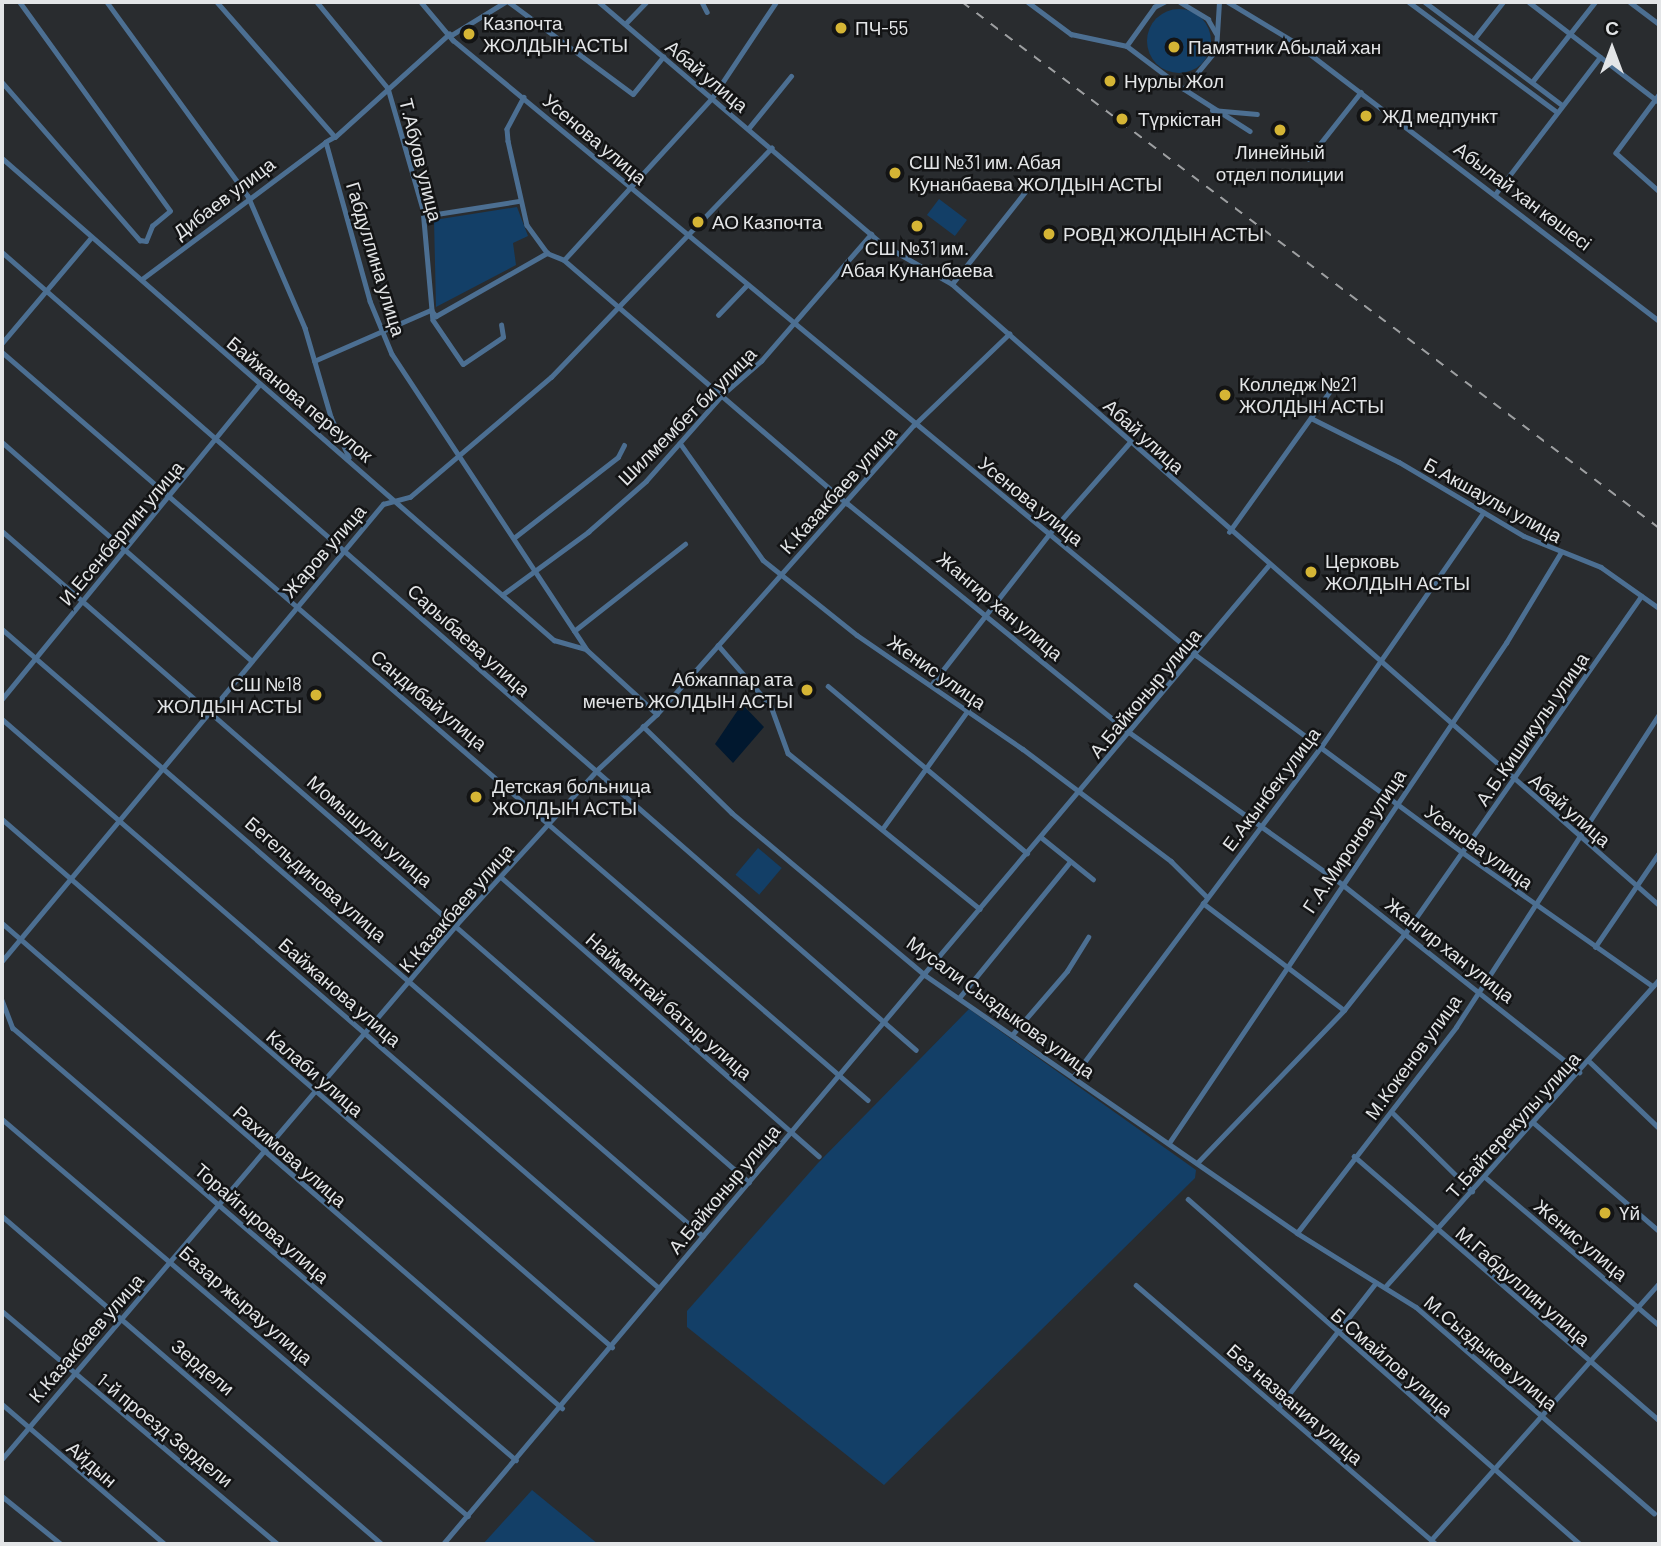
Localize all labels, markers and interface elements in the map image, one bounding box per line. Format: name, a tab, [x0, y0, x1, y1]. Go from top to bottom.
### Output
place label: Казпочта ЖОЛДЫН АСТЫ	[483, 12, 628, 56]
north arrow	[1577, 14, 1647, 84]
text: С	[1605, 16, 1619, 39]
place label: ПЧ-55	[855, 17, 908, 39]
marker: ПЧ-55	[833, 20, 849, 36]
marker: Казпочта ЖОЛДЫН АСТЫ	[461, 26, 477, 42]
street label: Абай улица	[661, 35, 753, 117]
place label: Памятник Абылай хан	[1188, 36, 1381, 58]
marker: Памятник Абылай хан	[1166, 39, 1182, 55]
place label: Нурлы Жол	[1124, 70, 1224, 92]
marker: Нурлы Жол	[1102, 73, 1118, 89]
street label: Усенова улица	[538, 89, 652, 189]
street label: Т.Абуов улица	[395, 96, 447, 224]
place label: ЖД медпункт	[1382, 105, 1498, 127]
marker: ЖД медпункт	[1356, 106, 1376, 126]
place label: Түркістан	[1138, 108, 1221, 130]
marker: Түркістан	[1112, 109, 1132, 129]
marker: Линейный отдел полиции	[1272, 122, 1288, 138]
street label: Абылай хан көшесі	[1450, 137, 1596, 255]
place label: Линейный отдел полиции	[1216, 141, 1344, 185]
place label: СШ №31 им. Абая Кунанбаева ЖОЛДЫН АСТЫ	[909, 151, 1162, 195]
street label: Дибаев улица	[169, 152, 279, 244]
marker: СШ №31 им. Абая Кунанбаева ЖОЛДЫН АСТЫ	[887, 165, 903, 181]
street label: Габдуллина улица	[342, 179, 410, 339]
place label: АО Казпочта	[712, 211, 822, 233]
marker: АО Казпочта	[690, 214, 706, 230]
marker: СШ №31 им. Абая Кунанбаева	[909, 218, 925, 234]
place label: РОВД ЖОЛДЫН АСТЫ	[1063, 223, 1264, 245]
marker: РОВД ЖОЛДЫН АСТЫ	[1041, 226, 1057, 242]
place label: СШ №31 им. Абая Кунанбаева	[841, 237, 993, 281]
street label: Байжанова переулок	[222, 331, 378, 467]
street label: Шилмембет би улица	[613, 342, 761, 490]
place label: Колледж №21 ЖОЛДЫН АСТЫ	[1239, 373, 1384, 417]
marker: Колледж №21 ЖОЛДЫН АСТЫ	[1217, 387, 1233, 403]
street label: Абай улица	[1099, 394, 1189, 478]
street label: К.Казакбаев улица	[775, 422, 901, 558]
street label: Усенова улица	[974, 452, 1088, 550]
street label: Б.Акшаулы улица	[1420, 453, 1566, 547]
street label: И.Есенберлин улица	[54, 456, 188, 610]
street label: Жаров улица	[277, 500, 371, 602]
street label: Жангир хан улица	[932, 547, 1068, 665]
place label: Церковь ЖОЛДЫН АСТЫ	[1325, 550, 1470, 594]
marker: Церковь ЖОЛДЫН АСТЫ	[1303, 564, 1319, 580]
street label: Сарыбаева улица	[403, 579, 535, 701]
street label: А.Байконыр улица	[1084, 624, 1206, 762]
street label: Женис улица	[884, 630, 990, 714]
street label: Сандибай улица	[366, 645, 492, 755]
street label: А.Б.Кишикулы улица	[1471, 648, 1593, 810]
place label: Абжаппар ата мечеть ЖОЛДЫН АСТЫ	[583, 668, 793, 712]
place label: СШ №18 ЖОЛДЫН АСТЫ	[157, 673, 302, 717]
marker: Абжаппар ата мечеть ЖОЛДЫН АСТЫ	[799, 682, 815, 698]
marker: СШ №18 ЖОЛДЫН АСТЫ	[308, 687, 324, 703]
street label: Е.Акынбек улица	[1217, 723, 1325, 855]
street label: Г.А.Миронов улица	[1297, 765, 1411, 917]
street label: Абай улица	[1525, 768, 1615, 852]
street label: Момышулы улица	[303, 770, 437, 892]
place label: Детская больница ЖОЛДЫН АСТЫ	[492, 775, 651, 819]
marker: Детская больница ЖОЛДЫН АСТЫ	[466, 787, 486, 807]
street label: Усенова улица	[1420, 800, 1538, 894]
street label: Бегельдинова улица	[241, 811, 391, 947]
street label: К.Казакбаев улица	[394, 839, 518, 977]
street label: Жангир хан улица	[1381, 893, 1519, 1007]
street label: Наймантай батыр улица	[582, 928, 756, 1084]
street label: Мусали Сыздыкова улица	[903, 931, 1099, 1083]
street label: Байжанова улица	[274, 933, 406, 1051]
street label: М.Кокенов улица	[1360, 990, 1466, 1124]
street label: Калаби улица	[262, 1025, 368, 1121]
street label: Т.Байтерекулы улица	[1441, 1047, 1585, 1203]
street label: Рахимова улица	[229, 1101, 351, 1211]
street label: А.Байконыр улица	[663, 1120, 785, 1258]
street label: Торайгырова улица	[190, 1158, 334, 1288]
street label: Женис улица	[1530, 1194, 1632, 1286]
place label: Үй	[1619, 1202, 1640, 1224]
marker: Үй	[1597, 1205, 1613, 1221]
street label: М.Габдуллин улица	[1451, 1221, 1595, 1351]
street label: Базар жырау улица	[175, 1241, 317, 1369]
street label: К.Казакбаев улица	[24, 1269, 148, 1407]
street label: М.Сыздыков улица	[1420, 1291, 1562, 1415]
street label: Б.Смайлов улица	[1327, 1303, 1457, 1421]
street label: Зердели	[167, 1334, 239, 1400]
street label: Без названия улица	[1222, 1339, 1368, 1469]
street label: 1-й проезд Зердели	[92, 1368, 238, 1492]
street label: Айдын	[62, 1436, 122, 1492]

